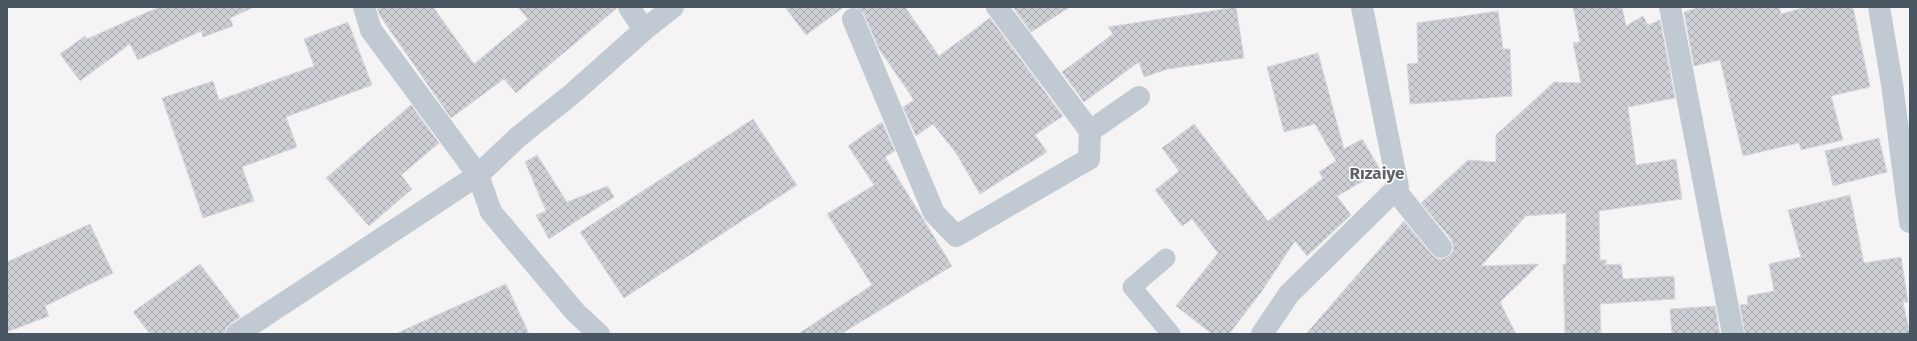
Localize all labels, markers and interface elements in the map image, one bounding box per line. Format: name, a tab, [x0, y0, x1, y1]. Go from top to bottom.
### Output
district label: Rızaiye	[1350, 163, 1405, 184]

